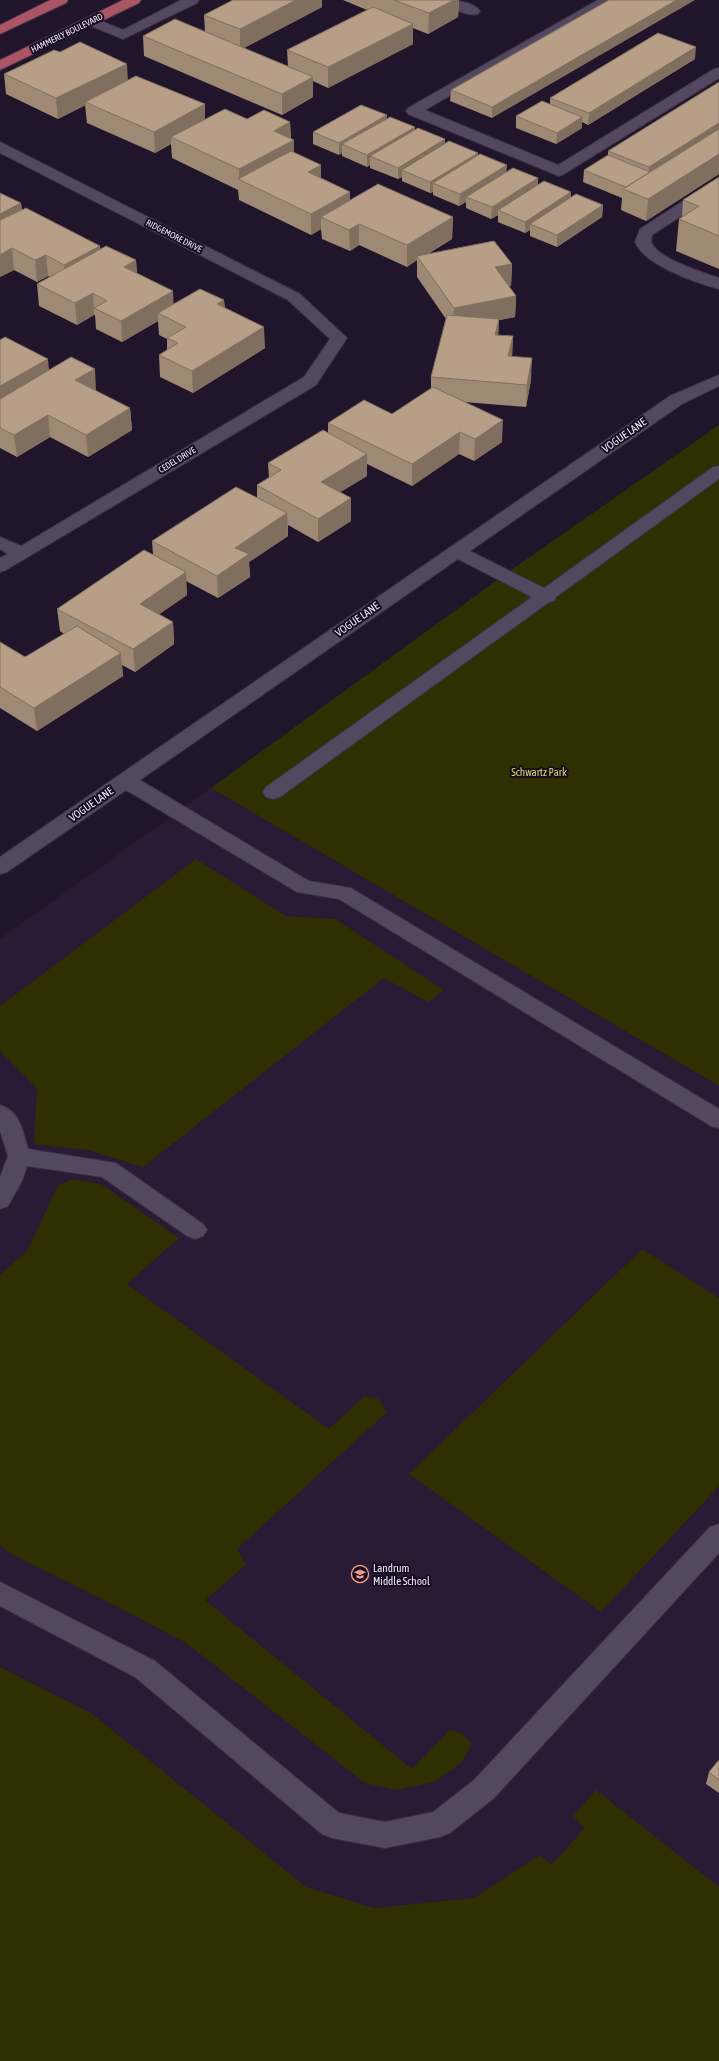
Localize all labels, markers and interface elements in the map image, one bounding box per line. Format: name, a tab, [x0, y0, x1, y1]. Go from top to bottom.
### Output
street label: HAMMERLY BOULEVARD	[30, 11, 104, 55]
street label: RIDGEMORE DRIVE	[144, 218, 204, 254]
street label: VOGUE LANE	[600, 415, 649, 455]
street label: CEDEL DRIVE	[157, 445, 198, 475]
street label: VOGUE LANE	[333, 599, 382, 639]
park label: Schwartz Park	[511, 766, 567, 778]
street label: VOGUE LANE	[67, 784, 116, 824]
place label: Landrum Middle School	[373, 1562, 430, 1587]
school or university icon: Landrum Middle School	[350, 1564, 370, 1584]

